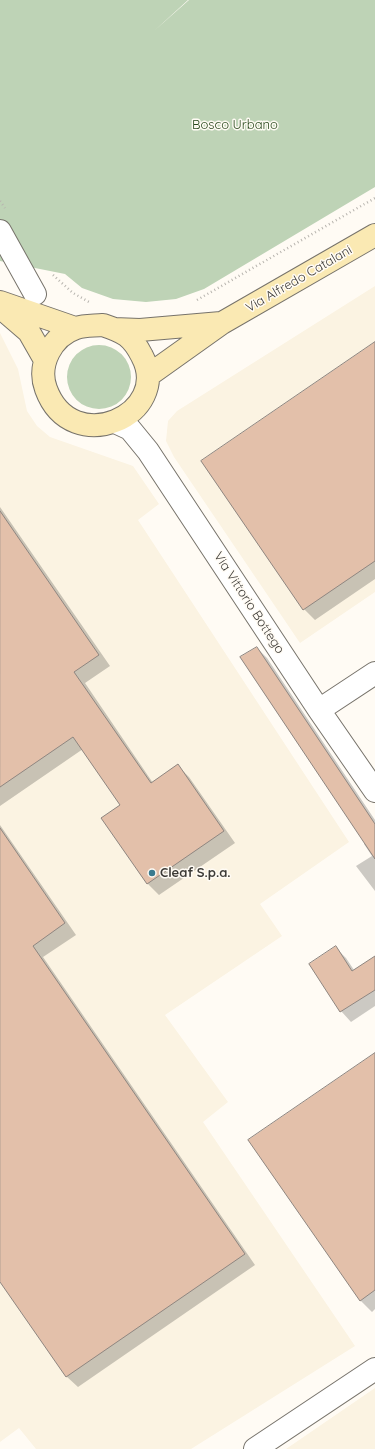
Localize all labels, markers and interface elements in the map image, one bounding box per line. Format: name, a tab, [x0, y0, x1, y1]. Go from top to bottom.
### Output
park label: Bosco Urbano	[192, 117, 278, 133]
street label: Via Alfredo Catalani	[243, 242, 355, 316]
street label: Via Vittorio Bottego	[210, 549, 288, 657]
place label: Cleaf S.p.a.	[160, 865, 231, 881]
marker: Cleaf S.p.a.	[147, 868, 157, 878]

